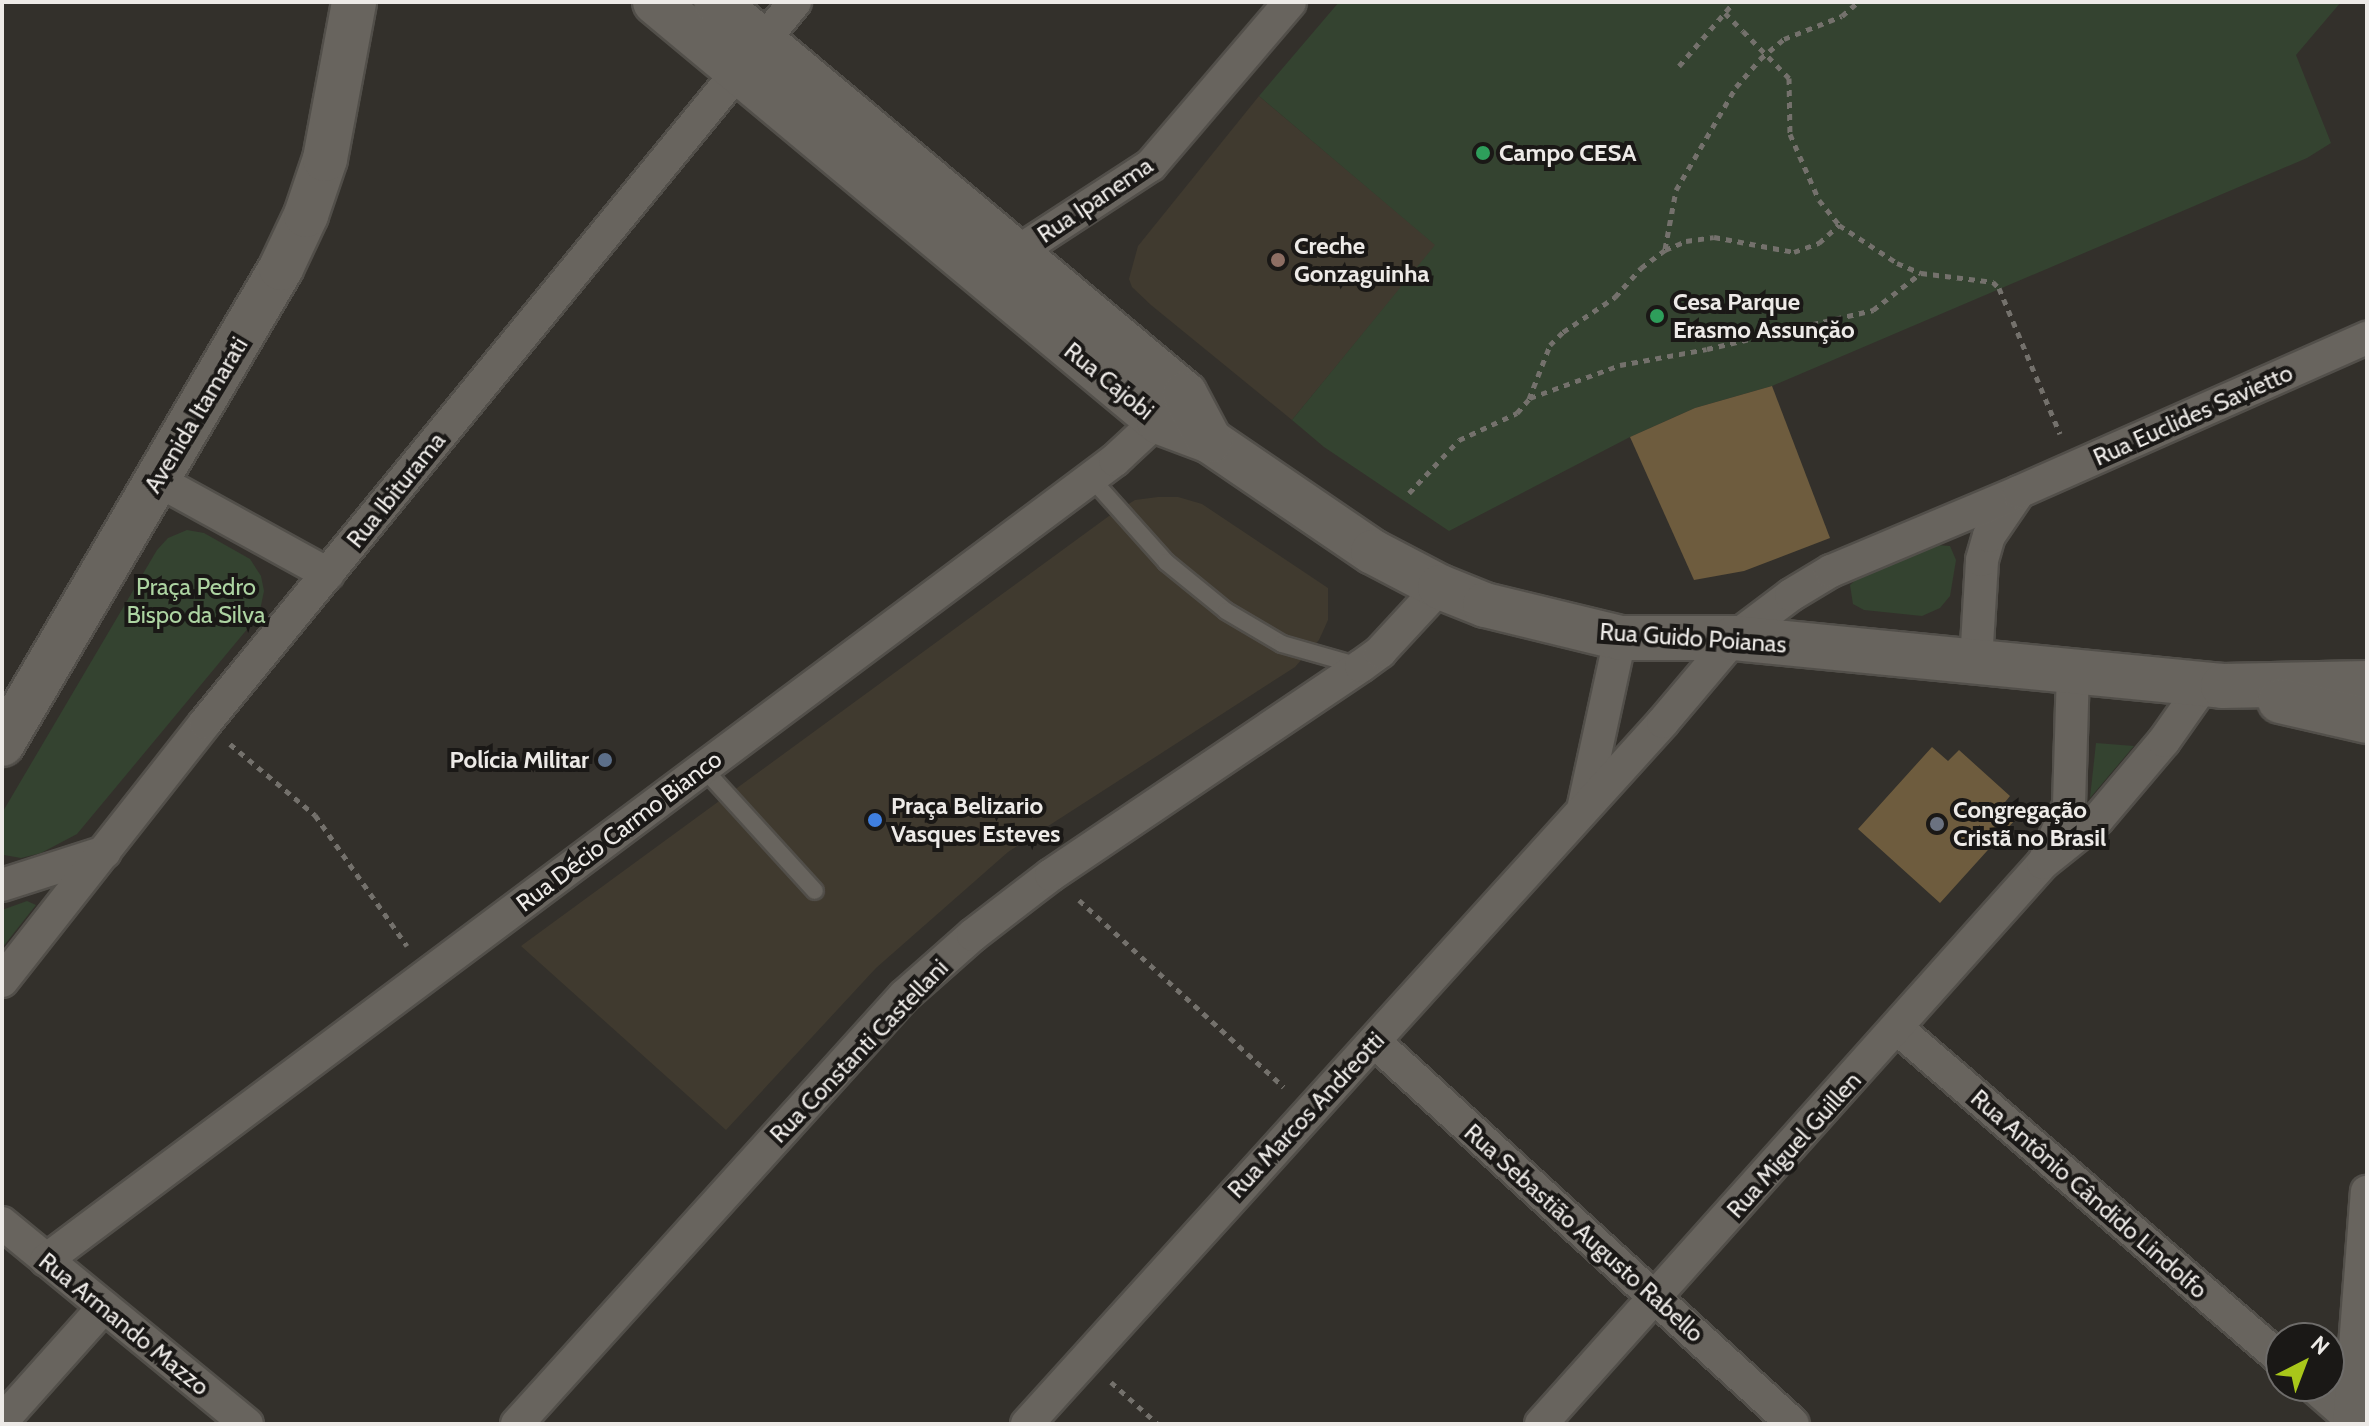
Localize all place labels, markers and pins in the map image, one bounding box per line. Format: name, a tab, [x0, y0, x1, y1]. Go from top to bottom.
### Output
place label: Campo CESA	[1499, 139, 1636, 167]
marker: Campo CESA	[1474, 144, 1492, 162]
place label: Creche Gonzaguinha	[1294, 232, 1429, 288]
marker: Creche Gonzaguinha	[1269, 251, 1287, 269]
place label: Cesa Parque Erasmo Assunçăo	[1673, 288, 1855, 344]
marker: Cesa Parque Erasmo Assunçăo	[1648, 307, 1666, 325]
place label: Polícia Militar	[449, 746, 589, 774]
marker: Polícia Militar	[596, 751, 614, 769]
place label: Praça Belizario Vasques Esteves	[891, 792, 1060, 848]
place label: Congregação Cristã no Brasil	[1953, 796, 2106, 852]
marker: Praça Belizario Vasques Esteves	[866, 811, 884, 829]
marker: Congregação Cristã no Brasil	[1928, 815, 1946, 833]

